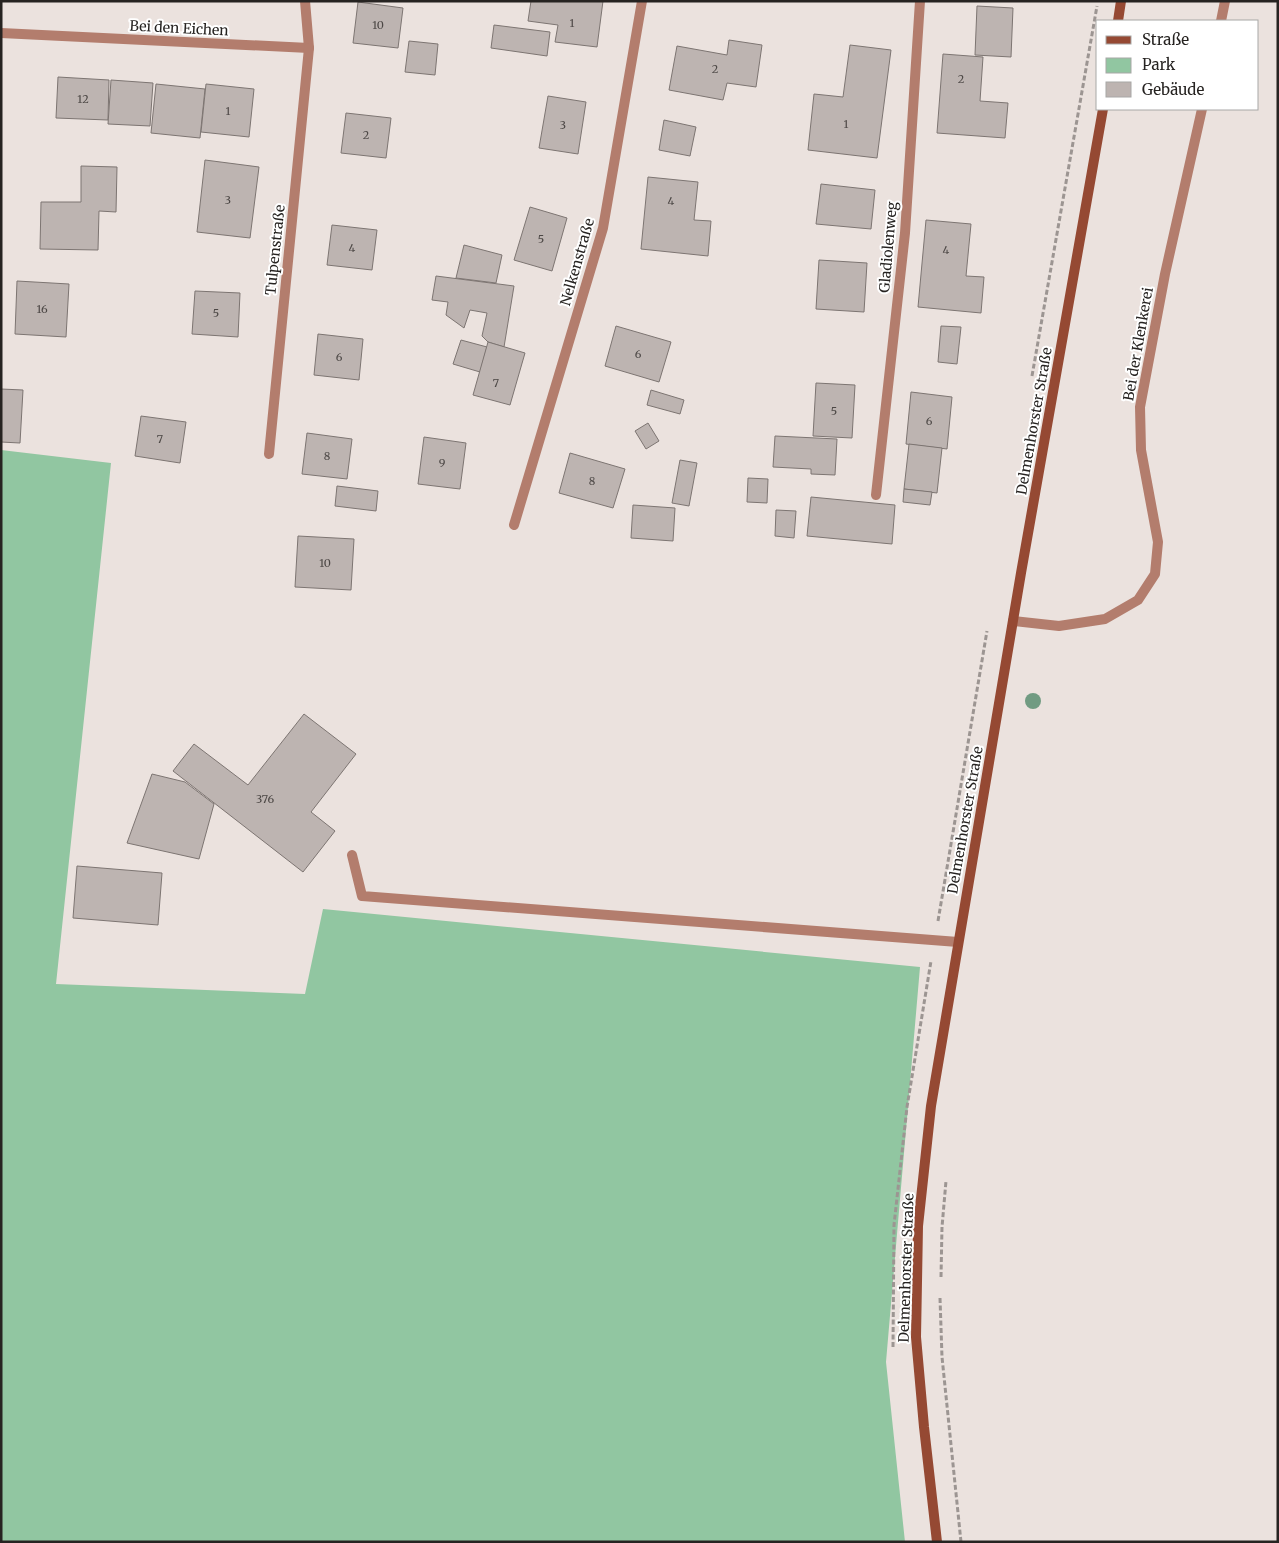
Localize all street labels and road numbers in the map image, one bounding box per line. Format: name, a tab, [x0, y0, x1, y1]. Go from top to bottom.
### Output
street label: Bei den Eichen	[129, 16, 229, 40]
street label: Gladiolenweg	[875, 200, 901, 293]
street label: Tulpenstraße	[261, 204, 289, 296]
street label: Nelkenstraße	[556, 216, 598, 308]
street label: Bei der Klenkerei	[1119, 285, 1157, 402]
street label: Delmenhorster Straße	[1012, 346, 1056, 496]
street label: Delmenhorster Straße	[943, 745, 987, 895]
street label: Delmenhorster Straße	[894, 1193, 918, 1343]

